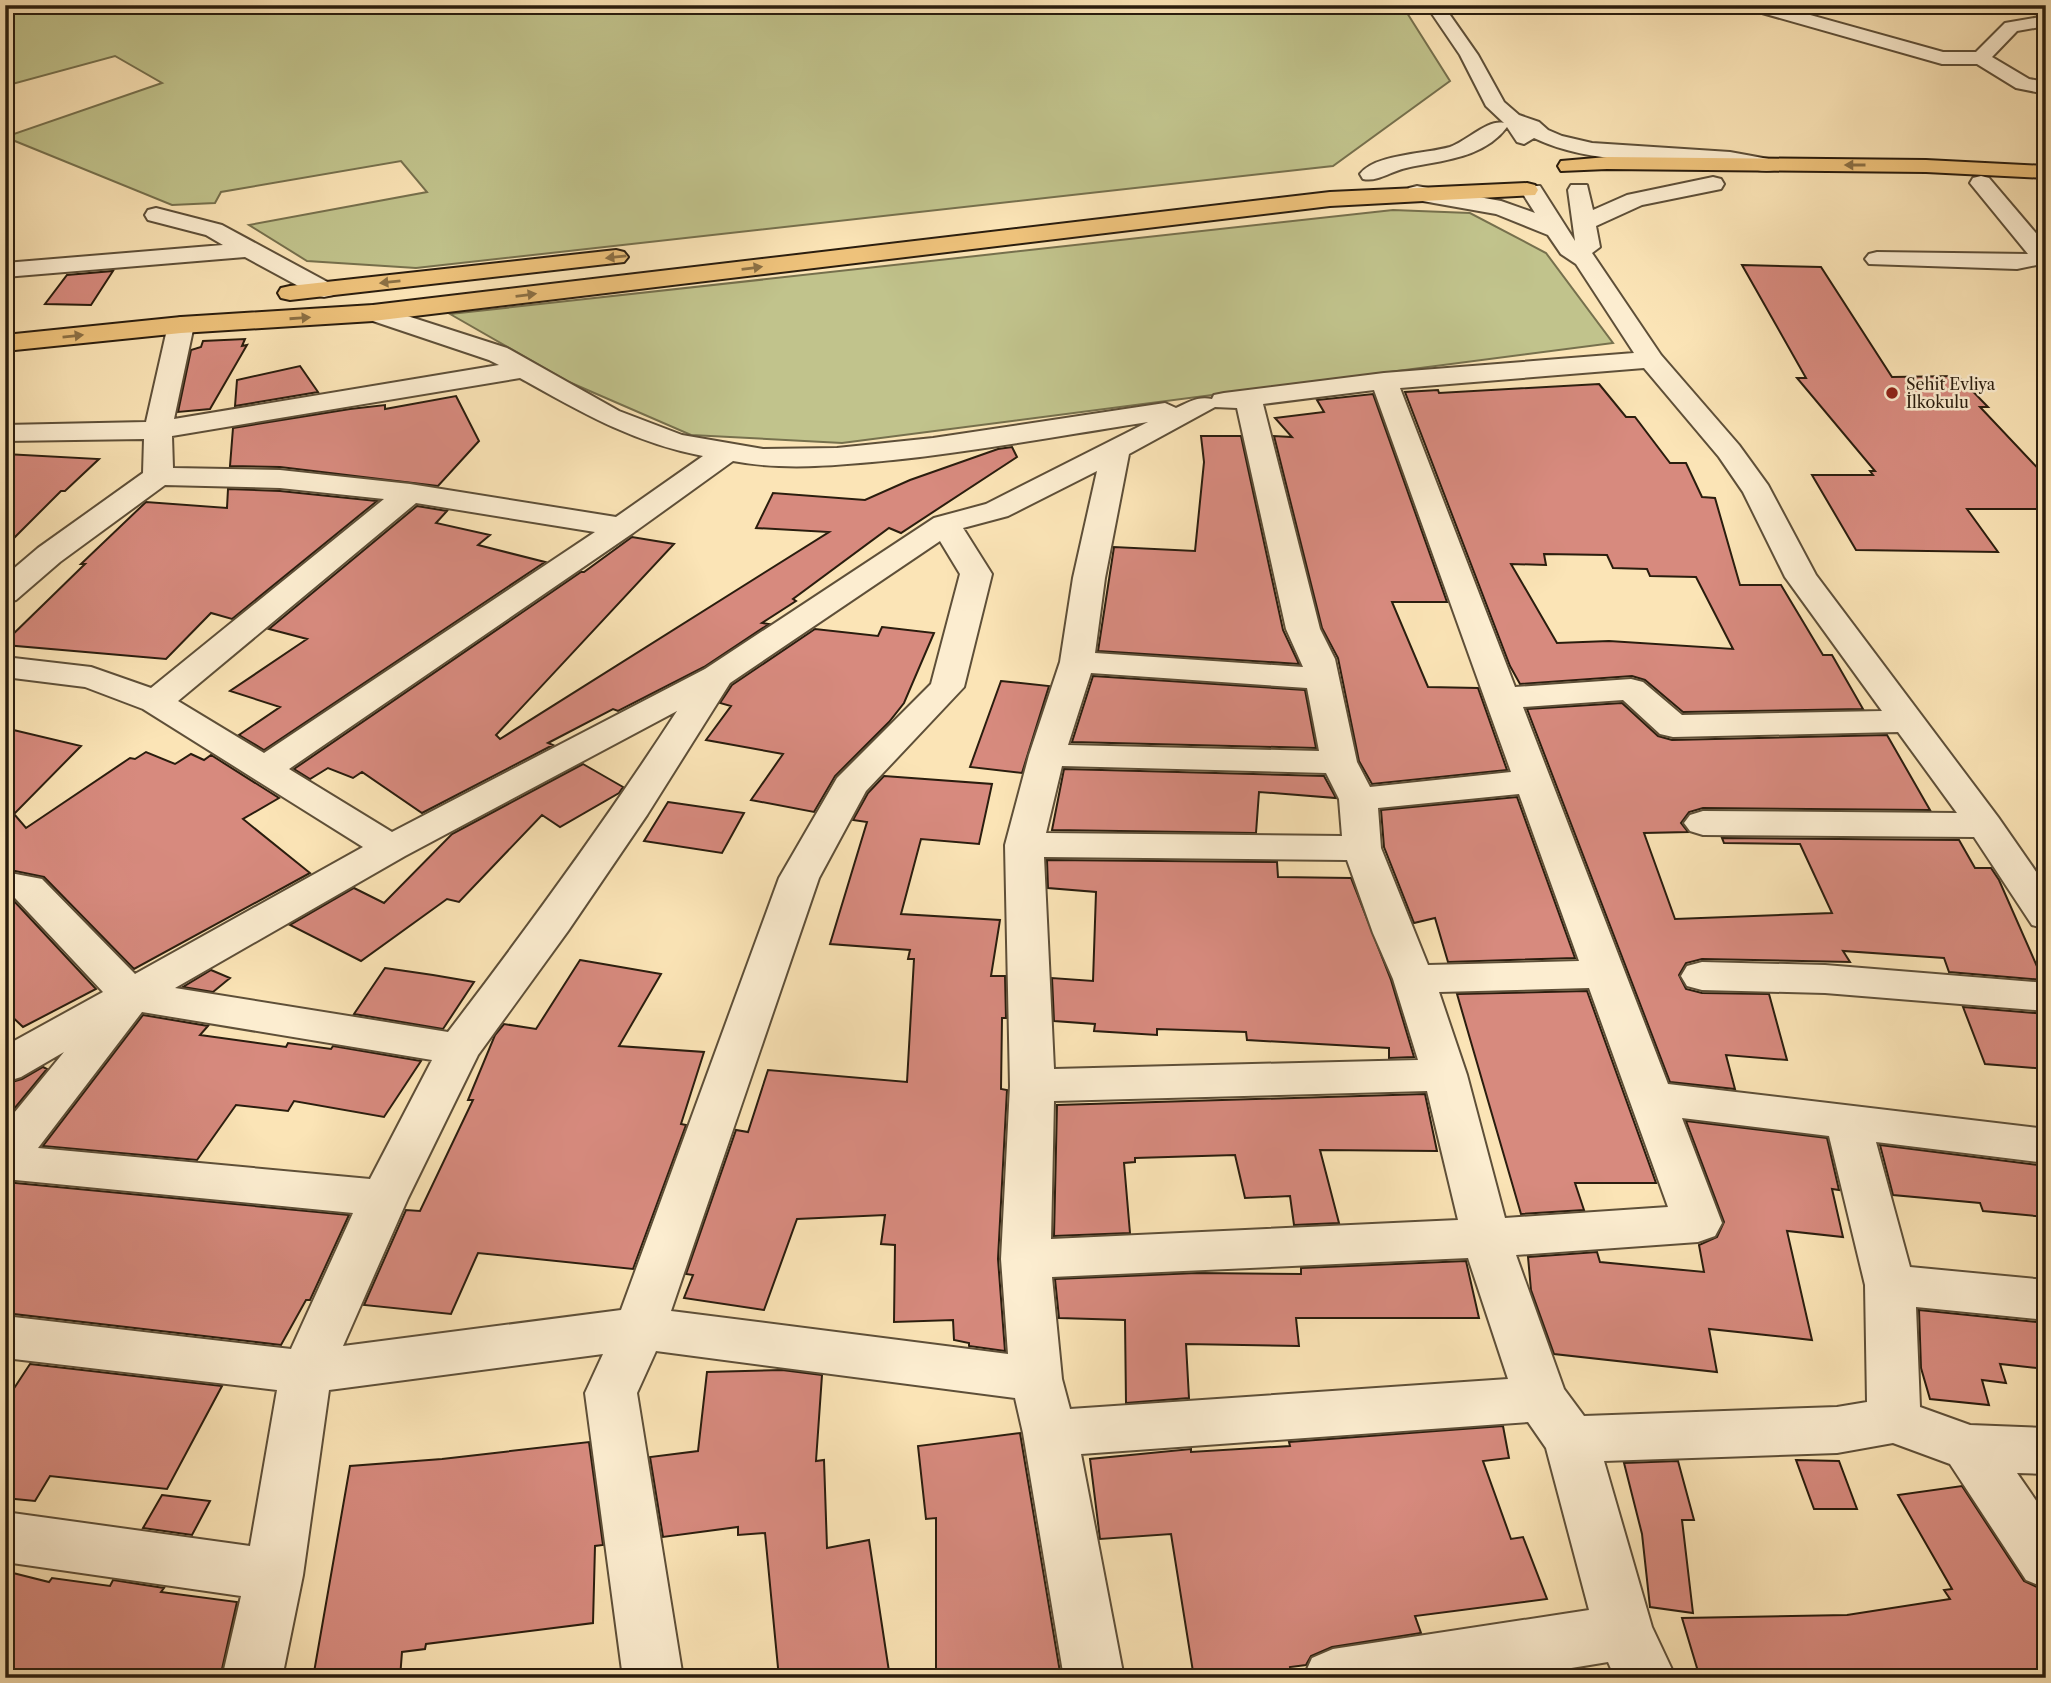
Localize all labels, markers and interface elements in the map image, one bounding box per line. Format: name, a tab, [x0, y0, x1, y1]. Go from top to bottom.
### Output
one-way arrow	[1844, 160, 1866, 171]
one-way arrow	[605, 252, 627, 263]
one-way arrow	[741, 263, 763, 274]
one-way arrow	[379, 277, 401, 288]
one-way arrow	[515, 289, 537, 300]
one-way arrow	[289, 312, 311, 323]
one-way arrow	[62, 330, 84, 341]
place label: Şehit Evliya İlkokulu	[1906, 374, 1996, 412]
marker: Şehit Evliya İlkokulu	[1884, 385, 1900, 401]

